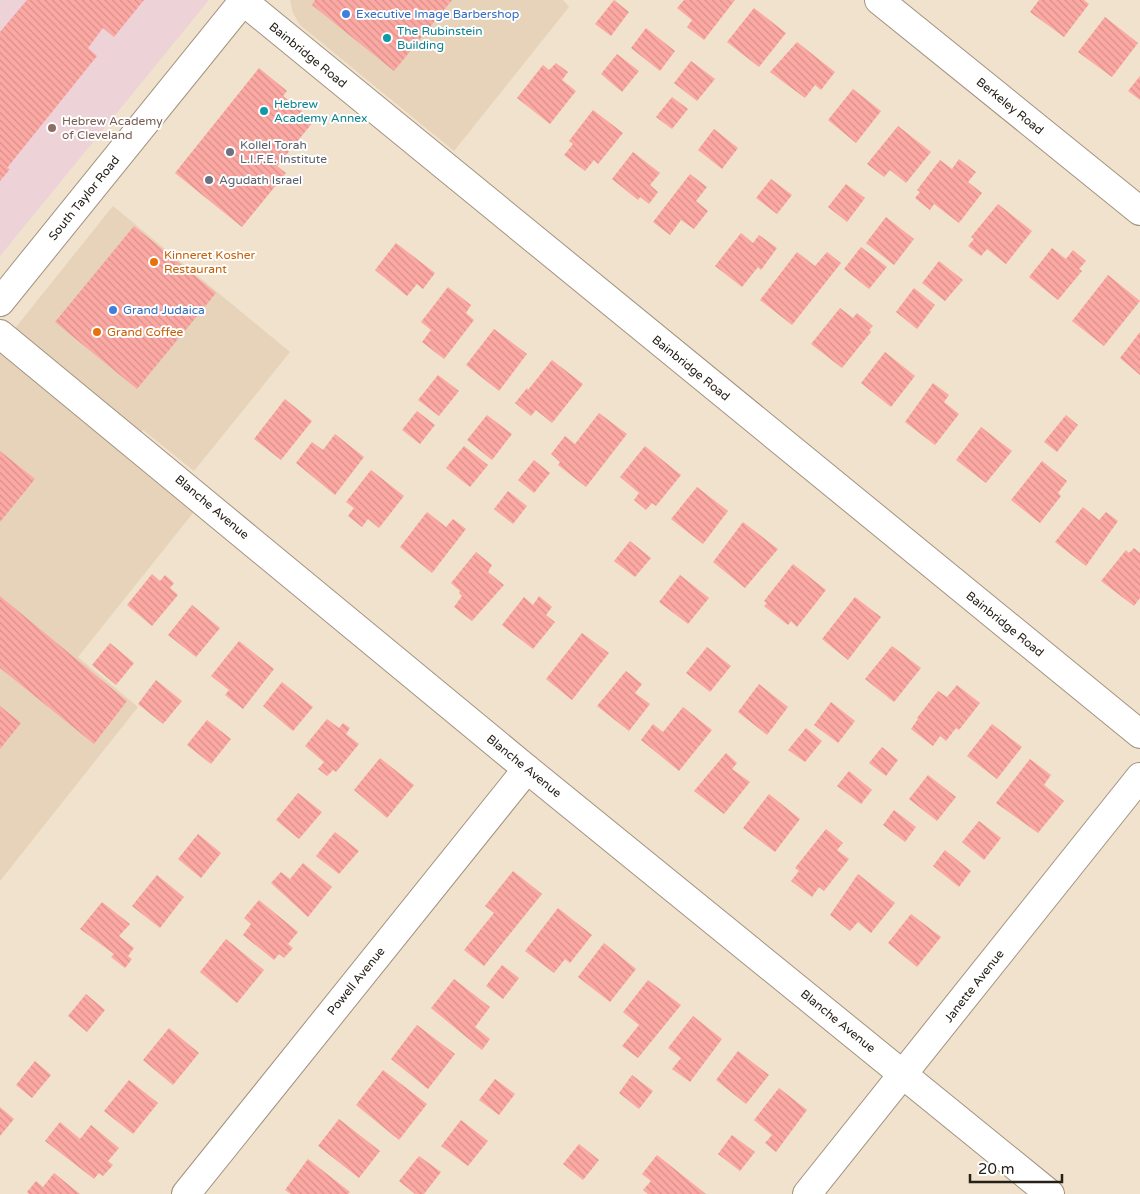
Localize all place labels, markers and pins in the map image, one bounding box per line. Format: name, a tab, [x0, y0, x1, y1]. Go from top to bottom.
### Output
place label: Executive Image Barbershop	[356, 7, 519, 21]
marker: Executive Image Barbershop	[340, 8, 352, 20]
place label: The Rubinstein Building	[397, 24, 482, 52]
marker: The Rubinstein Building	[381, 32, 393, 44]
place label: Hebrew Academy Annex	[274, 97, 368, 125]
marker: Hebrew Academy Annex	[258, 105, 270, 117]
place label: Hebrew Academy of Cleveland	[62, 114, 163, 142]
marker: Hebrew Academy of Cleveland	[46, 122, 58, 134]
place label: Kollel Torah L.I.F.E. Institute	[240, 138, 327, 166]
marker: Kollel Torah L.I.F.E. Institute	[224, 146, 236, 158]
place label: Agudath Israel	[219, 173, 302, 187]
marker: Agudath Israel	[203, 174, 215, 186]
place label: Kinneret Kosher Restaurant	[164, 248, 256, 276]
marker: Kinneret Kosher Restaurant	[148, 256, 160, 268]
place label: Grand Judaica	[123, 303, 205, 317]
marker: Grand Judaica	[107, 304, 119, 316]
place label: Grand Coffee	[107, 325, 184, 339]
marker: Grand Coffee	[91, 326, 103, 338]

